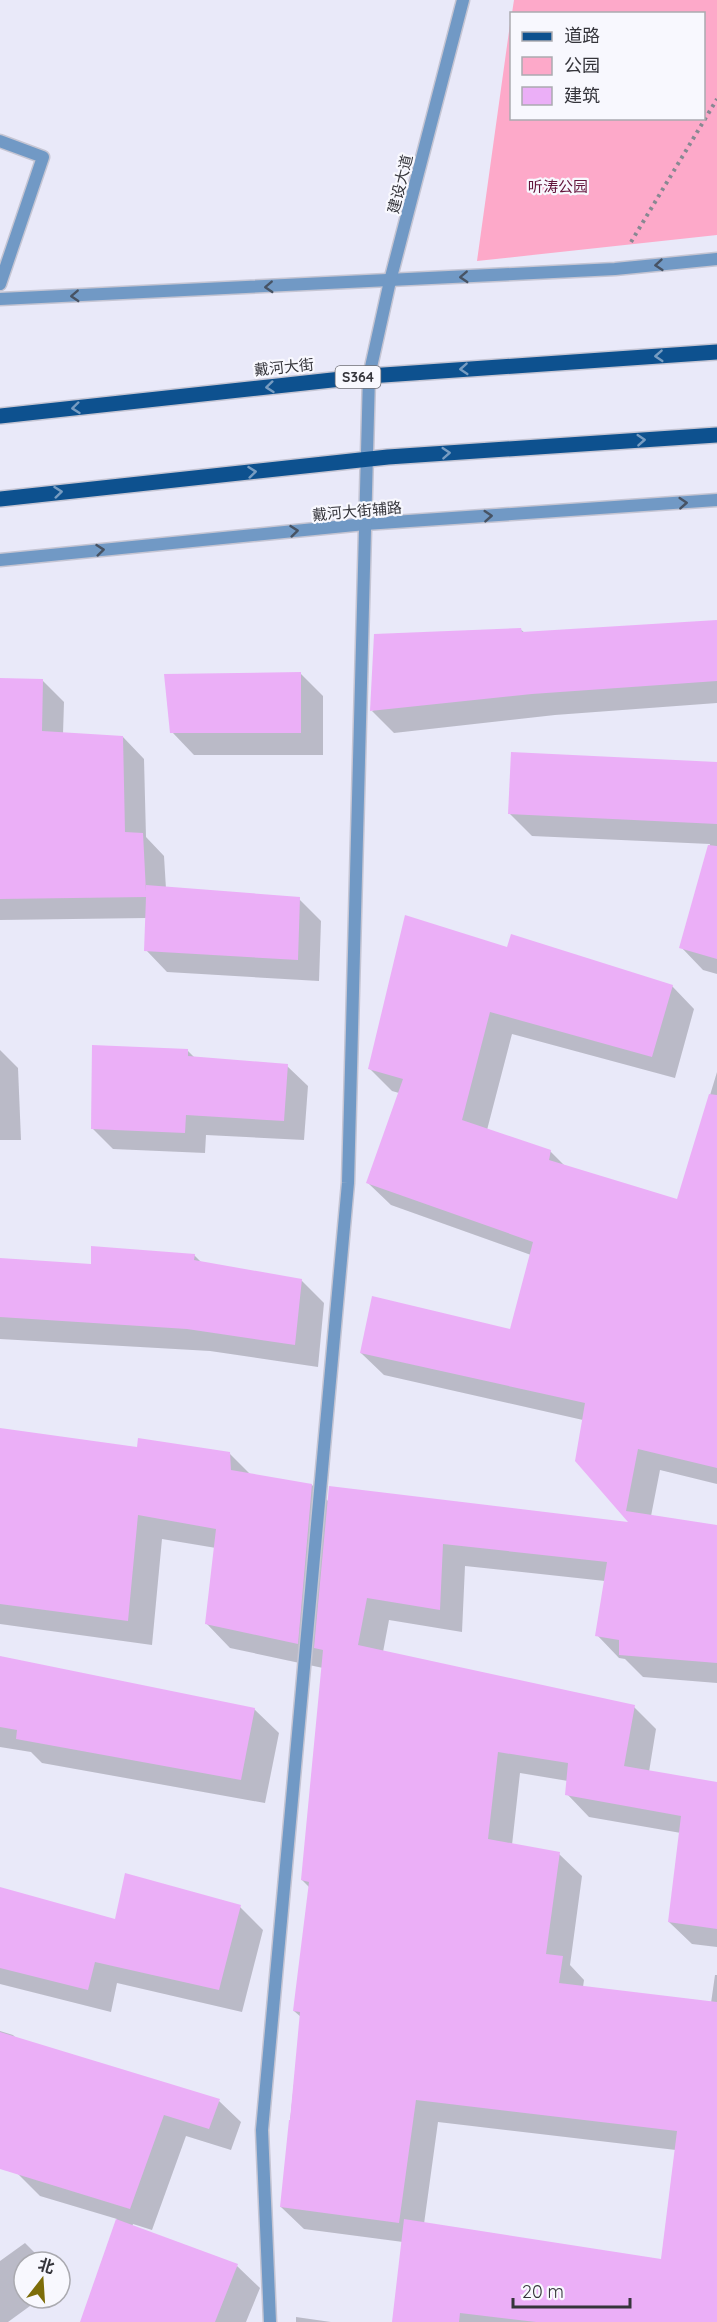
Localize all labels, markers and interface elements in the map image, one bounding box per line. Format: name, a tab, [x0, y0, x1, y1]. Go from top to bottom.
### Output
legend	[510, 12, 705, 120]
text: 道路	[564, 24, 600, 47]
text: 公园	[564, 54, 600, 77]
text: 建筑	[564, 84, 600, 107]
street label: 建设大道	[384, 153, 416, 215]
park label: 听涛公园	[528, 177, 588, 196]
one-way arrow	[654, 258, 663, 271]
one-way arrow	[460, 270, 469, 283]
one-way arrow	[265, 280, 274, 293]
one-way arrow	[70, 289, 79, 302]
one-way arrow	[654, 349, 663, 362]
street label: 戴河大街	[253, 354, 315, 380]
one-way arrow	[460, 363, 469, 376]
road number: S364	[336, 366, 380, 388]
one-way arrow	[265, 380, 274, 393]
one-way arrow	[71, 401, 81, 414]
one-way arrow	[636, 434, 645, 447]
one-way arrow	[442, 447, 451, 460]
one-way arrow	[248, 466, 257, 479]
one-way arrow	[54, 487, 63, 499]
one-way arrow	[679, 496, 688, 509]
street label: 戴河大街辅路	[311, 498, 403, 524]
one-way arrow	[484, 510, 493, 523]
one-way arrow	[290, 525, 299, 538]
one-way arrow	[95, 544, 105, 557]
north arrow	[12, 2250, 72, 2310]
text: 北	[36, 2254, 57, 2278]
scale bar	[513, 2271, 630, 2309]
text: 20 m	[522, 2280, 564, 2303]

